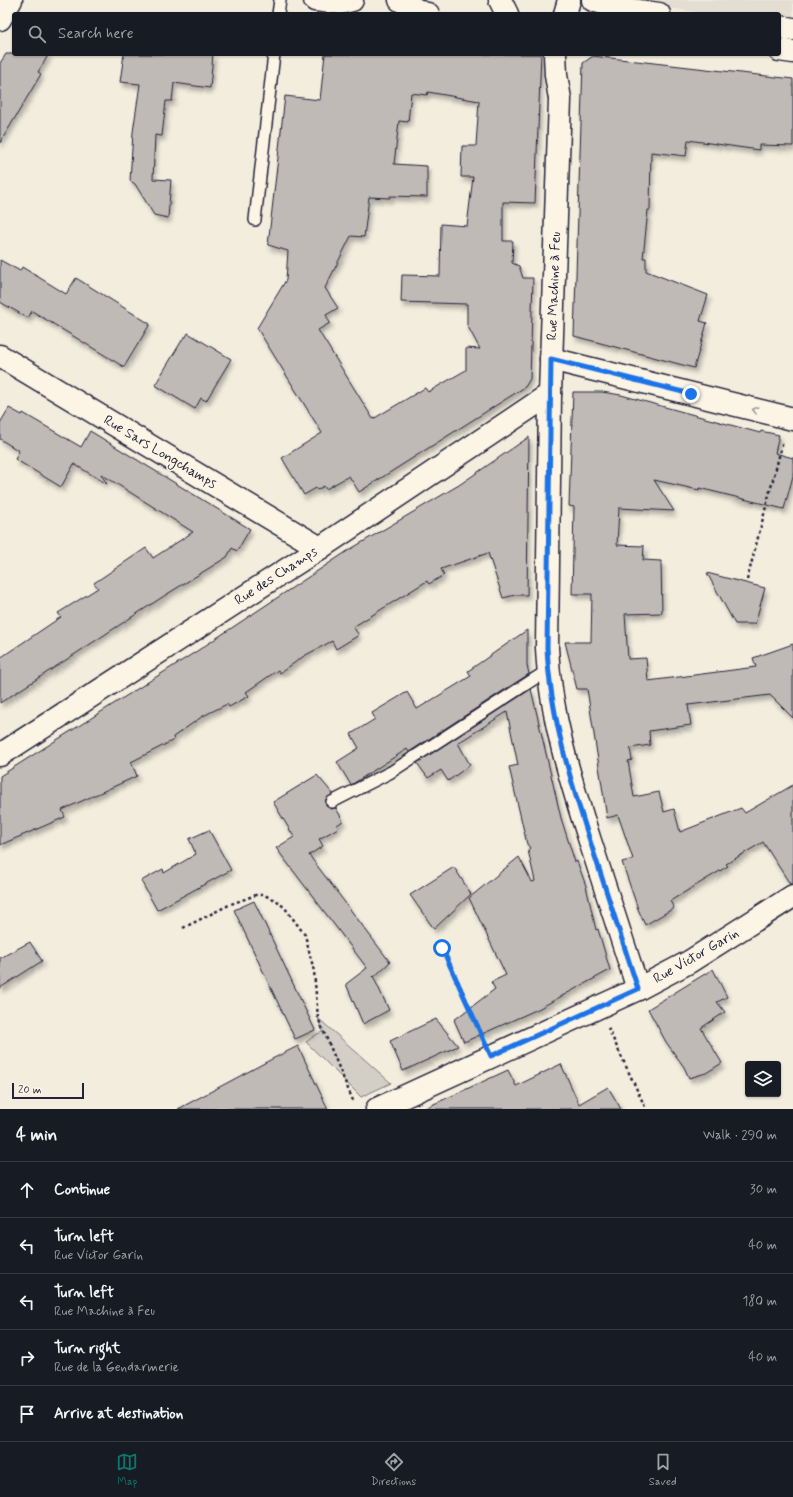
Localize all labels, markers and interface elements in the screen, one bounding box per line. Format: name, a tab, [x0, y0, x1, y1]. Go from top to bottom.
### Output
search box	[12, 12, 781, 56]
icon: search	[26, 23, 48, 45]
text: Search here	[58, 24, 134, 44]
street label: Rue Machine à Feu	[543, 231, 565, 341]
route end	[682, 385, 700, 403]
one-way arrow	[752, 406, 758, 414]
street label: Rue Sars Longchamps	[100, 411, 220, 494]
street label: Rue des Champs	[231, 542, 321, 610]
street label: Rue Victor Garin	[650, 924, 742, 988]
route start	[433, 939, 451, 957]
map controls	[745, 1061, 781, 1097]
button: layers	[745, 1061, 781, 1097]
scale bar	[12, 1081, 84, 1100]
text: 20 m	[18, 1083, 41, 1097]
text: 4 min	[16, 1124, 57, 1146]
text: Walk · 290 m	[703, 1127, 777, 1144]
icon: ahead	[16, 1179, 38, 1201]
text: Continue	[54, 1180, 110, 1200]
text: 30 m	[750, 1181, 777, 1198]
text: Turn left	[54, 1227, 114, 1247]
icon: left	[16, 1235, 38, 1257]
text: 40 m	[748, 1237, 777, 1254]
text: Rue Victor Garin	[54, 1247, 143, 1264]
text: Turn left	[54, 1283, 114, 1303]
icon: left	[16, 1291, 38, 1313]
text: 180 m	[742, 1293, 777, 1310]
text: Rue Machine à Feu	[54, 1303, 155, 1320]
text: Turn right	[54, 1339, 121, 1359]
icon: right	[16, 1347, 38, 1369]
text: 40 m	[748, 1349, 777, 1366]
text: Rue de la Gendarmerie	[54, 1359, 179, 1376]
icon: arrive	[16, 1403, 38, 1425]
text: Arrive at destination	[54, 1404, 183, 1424]
tab: Map	[116, 1451, 138, 1489]
tab: Directions	[371, 1451, 416, 1489]
tab: Saved	[649, 1451, 677, 1489]

